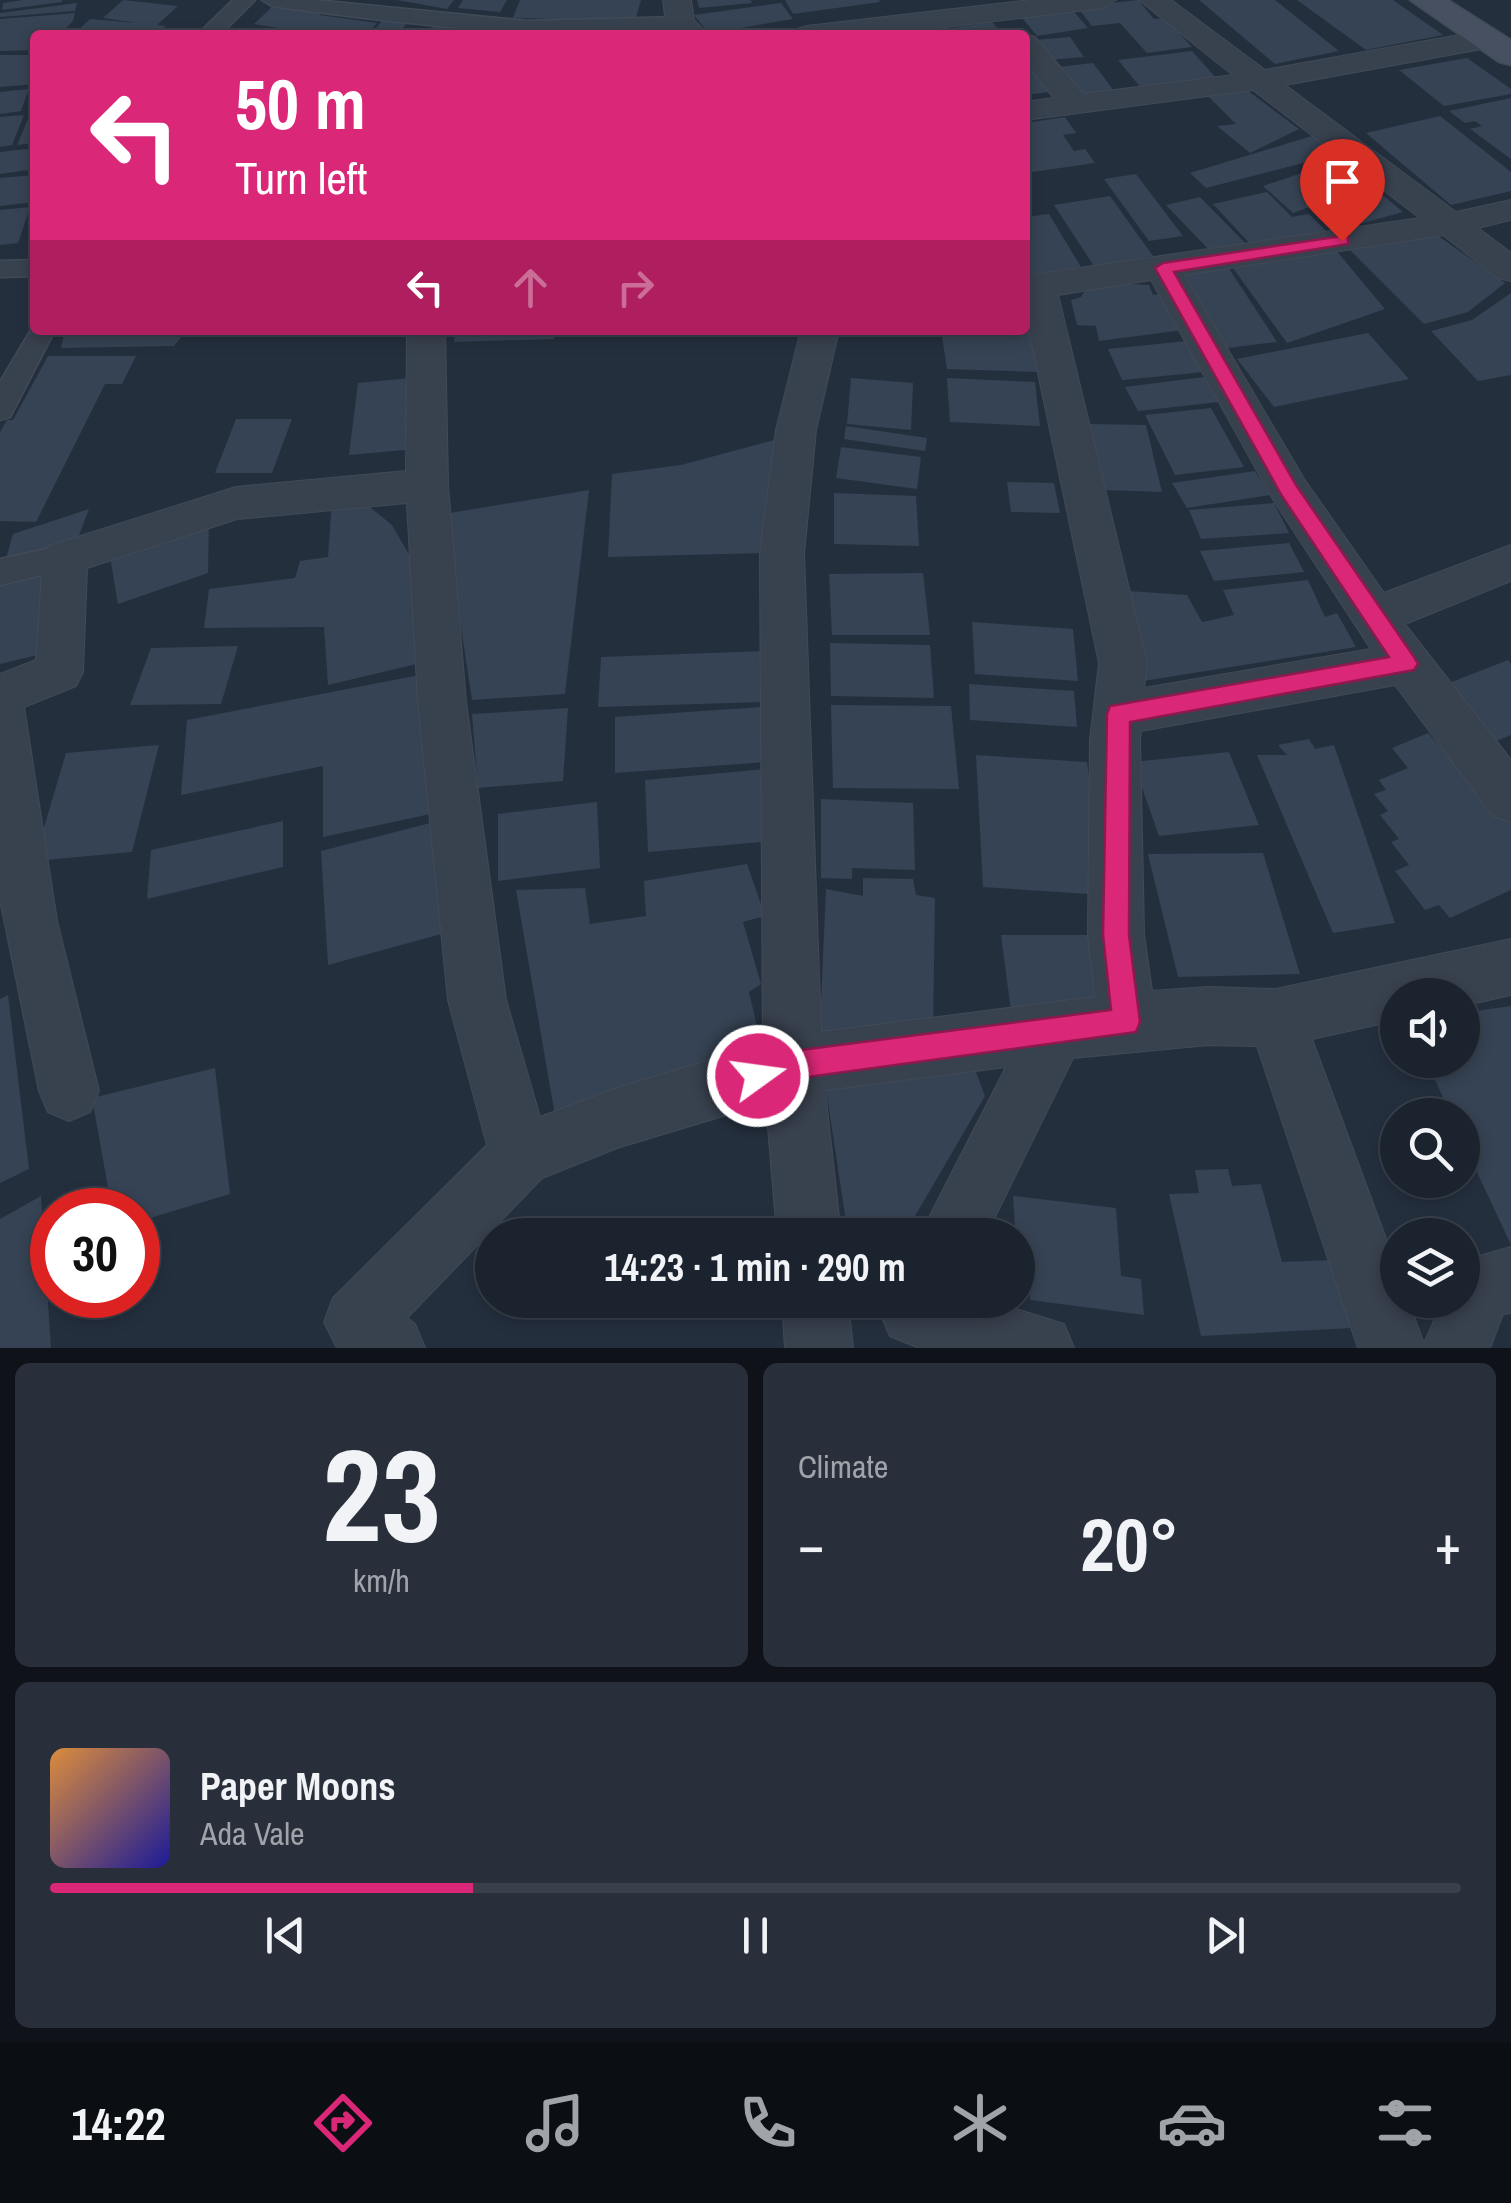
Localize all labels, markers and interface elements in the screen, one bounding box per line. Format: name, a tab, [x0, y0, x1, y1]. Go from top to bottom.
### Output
text: 50 m	[235, 57, 366, 151]
icon: left	[70, 70, 200, 200]
pin	[1300, 139, 1385, 242]
text: Turn left	[235, 147, 367, 208]
icon: arrive	[1315, 154, 1370, 209]
icon: left	[398, 260, 453, 315]
icon: ahead	[503, 260, 558, 315]
icon: right	[608, 260, 663, 315]
map controls	[1380, 978, 1480, 1318]
button: sound	[1380, 978, 1480, 1078]
position arrow	[706, 1024, 810, 1128]
button: search	[1380, 1098, 1480, 1198]
speed limit sign: 30	[30, 1188, 160, 1318]
button: layers	[1380, 1218, 1480, 1318]
text: 14:23 · 1 min · 290 m	[604, 1242, 906, 1293]
text: 23	[322, 1406, 441, 1582]
text: Climate	[798, 1445, 888, 1488]
text: 20°	[1080, 1493, 1179, 1594]
text: −	[798, 1507, 824, 1581]
text: +	[1435, 1507, 1461, 1581]
text: km/h	[353, 1559, 410, 1602]
text: Paper Moons	[200, 1761, 396, 1812]
text: Ada Vale	[200, 1812, 305, 1855]
icon: previous	[258, 1908, 313, 1963]
icon: pause	[728, 1908, 783, 1963]
icon: next	[1198, 1908, 1253, 1963]
icon: directions	[308, 2088, 378, 2158]
icon: music	[520, 2088, 590, 2158]
icon: phone	[733, 2088, 803, 2158]
icon: climate	[945, 2088, 1015, 2158]
icon: car	[1157, 2088, 1227, 2158]
icon: filters	[1370, 2088, 1440, 2158]
text: 14:22	[71, 2093, 166, 2154]

